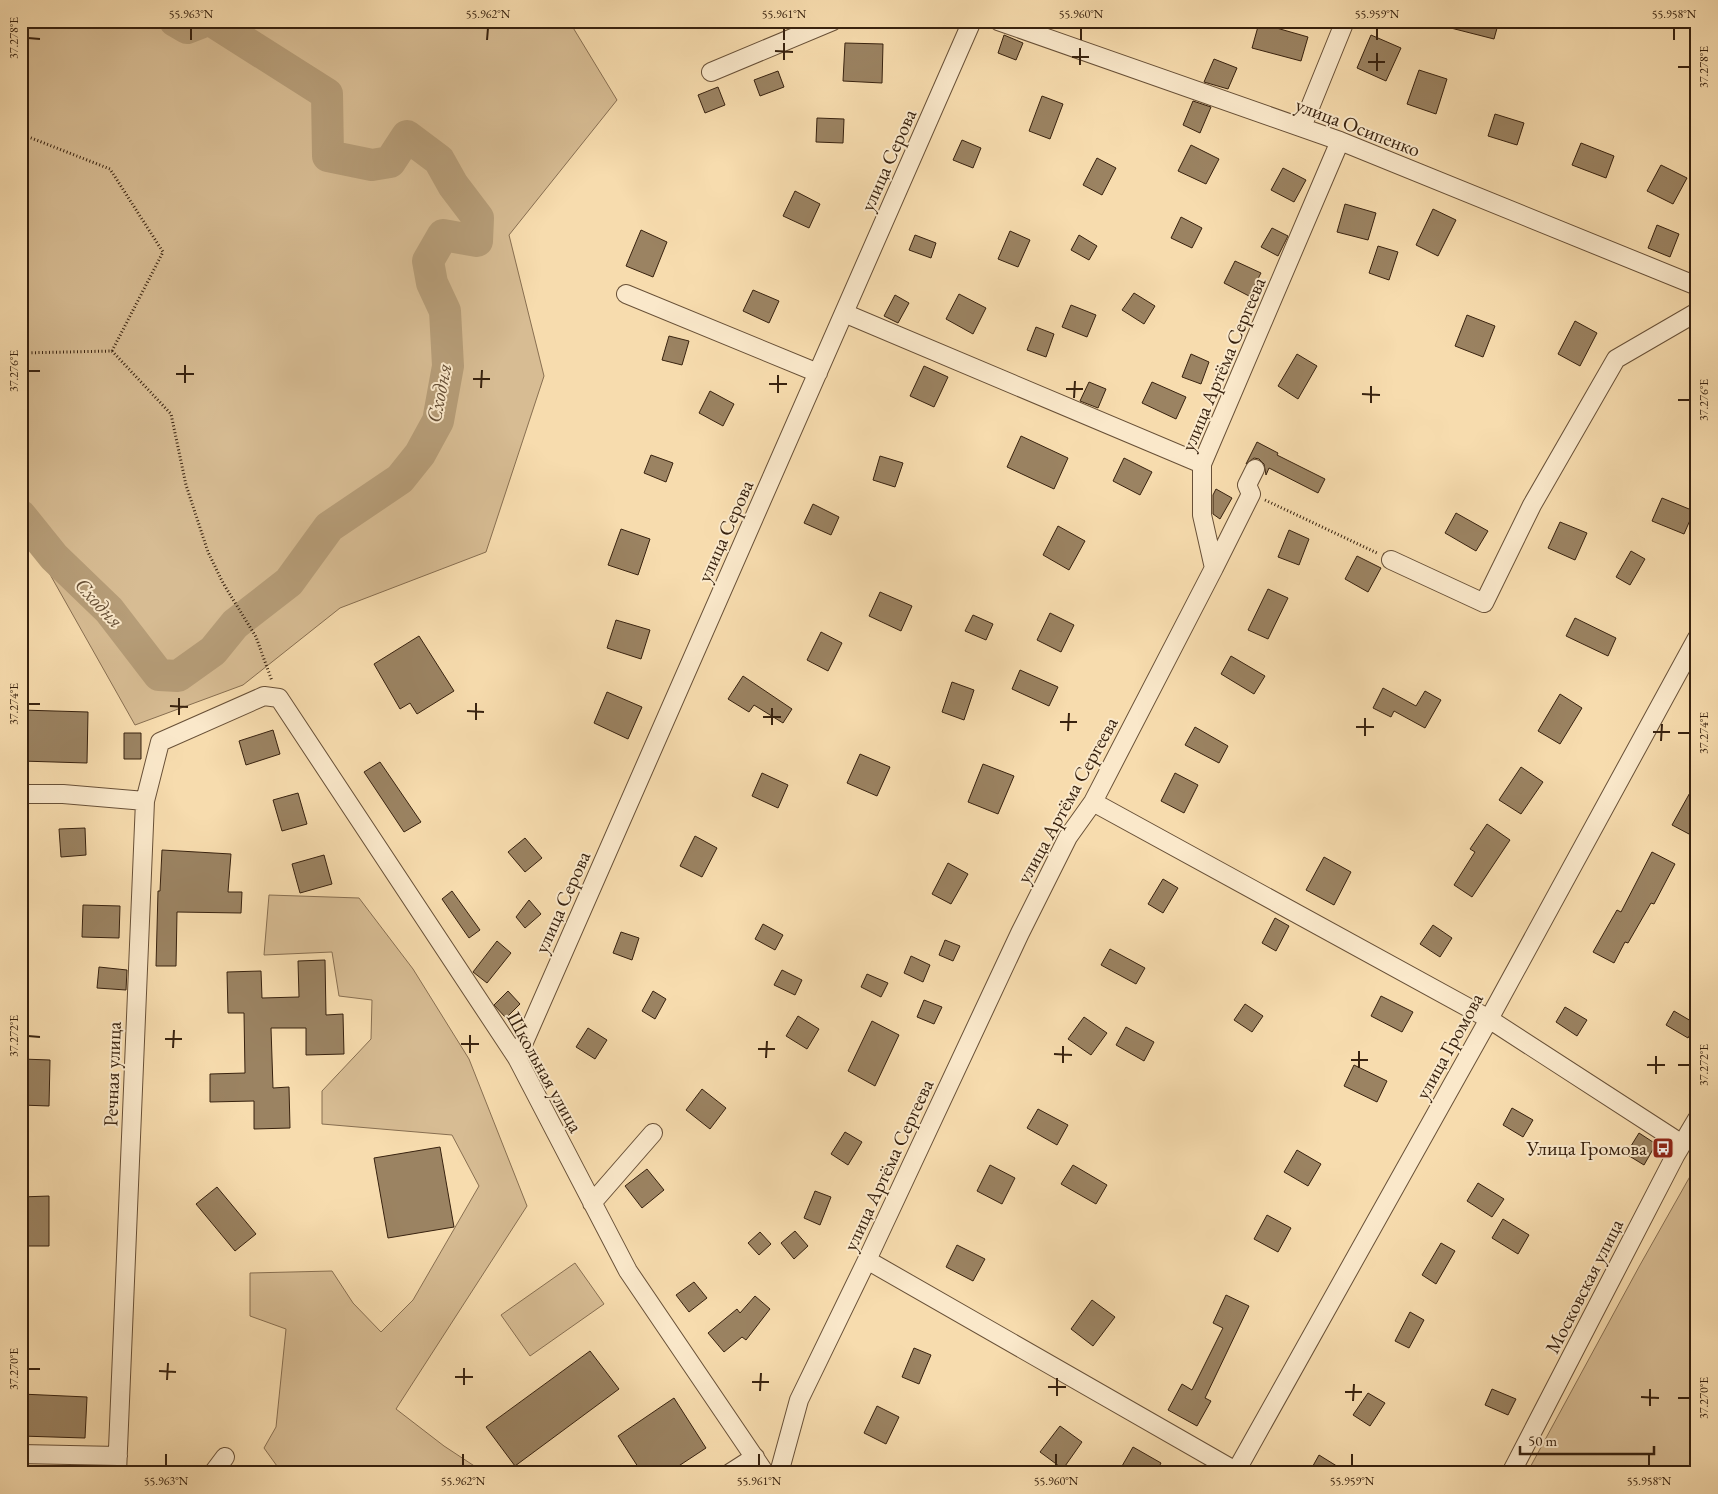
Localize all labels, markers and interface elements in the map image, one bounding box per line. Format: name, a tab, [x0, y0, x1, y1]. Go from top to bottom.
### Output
text: 55.963°N	[169, 6, 214, 22]
text: 55.962°N	[466, 6, 511, 22]
text: 55.961°N	[762, 6, 807, 22]
text: 55.960°N	[1059, 6, 1104, 22]
text: 55.959°N	[1355, 6, 1400, 22]
text: 55.958°N	[1652, 6, 1697, 22]
text: 37.278°E	[6, 17, 22, 59]
text: 37.278°E	[1696, 46, 1712, 88]
street label: улица Осипенко	[1292, 91, 1424, 163]
street label: улица Серова	[854, 105, 922, 215]
street label: улица Артёма Сергеева	[1175, 273, 1271, 455]
text: 37.276°E	[6, 350, 22, 392]
water label: Сходня	[420, 361, 457, 425]
text: 37.276°E	[1696, 379, 1712, 421]
street label: улица Серова	[691, 476, 759, 586]
water label: Сходня	[69, 571, 130, 634]
text: 37.274°E	[6, 683, 22, 725]
street label: улица Артёма Сергеева	[1010, 712, 1124, 888]
text: 37.274°E	[1696, 712, 1712, 754]
street label: улица Серова	[528, 847, 596, 957]
street label: улица Громова	[1409, 988, 1489, 1104]
street label: Школьная улица	[501, 1007, 589, 1137]
text: 37.272°E	[6, 1015, 22, 1057]
street label: Речная улица	[97, 1021, 127, 1127]
text: 37.272°E	[1696, 1044, 1712, 1086]
street label: улица Артёма Сергеева	[837, 1075, 939, 1255]
place label: Улица Громова	[1526, 1135, 1647, 1161]
bus stop icon: Улица Громова	[1651, 1136, 1675, 1160]
street label: Московская улица	[1539, 1214, 1629, 1358]
text: 37.270°E	[6, 1348, 22, 1390]
text: 37.270°E	[1696, 1377, 1712, 1419]
scale bar	[1520, 1424, 1654, 1456]
text: 50 m	[1528, 1431, 1557, 1450]
text: 55.963°N	[144, 1473, 189, 1489]
text: 55.962°N	[441, 1473, 486, 1489]
text: 55.961°N	[737, 1473, 782, 1489]
text: 55.960°N	[1034, 1473, 1079, 1489]
text: 55.959°N	[1330, 1473, 1375, 1489]
text: 55.958°N	[1627, 1473, 1672, 1489]

